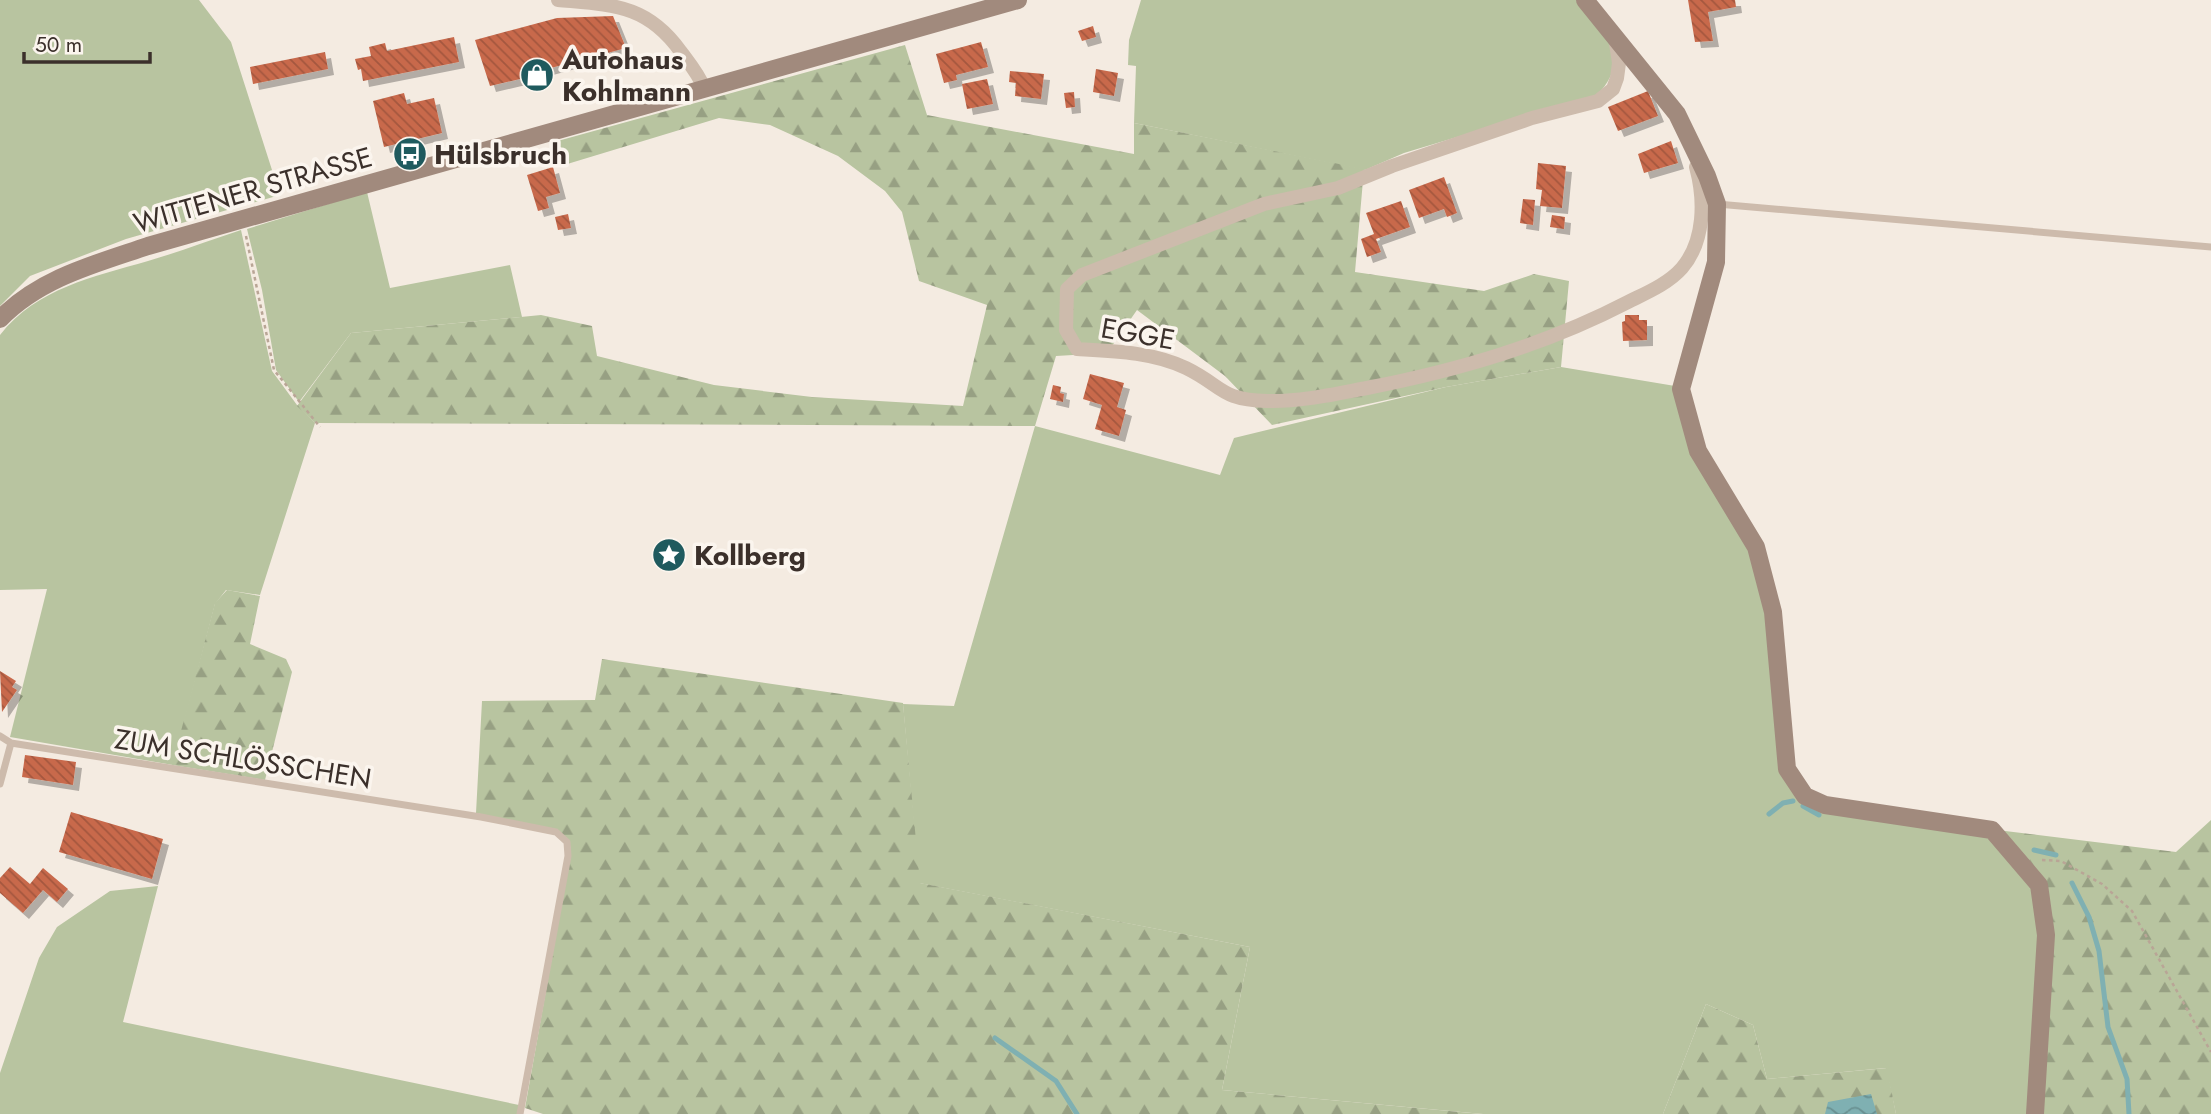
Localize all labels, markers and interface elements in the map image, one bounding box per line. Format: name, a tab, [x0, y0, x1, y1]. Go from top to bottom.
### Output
scale bar	[24, 21, 150, 65]
text: 50 m	[35, 30, 82, 60]
place label: Autohaus Kohlmann	[561, 39, 691, 112]
shop icon: Autohaus Kohlmann	[518, 56, 556, 94]
place label: Hülsbruch	[434, 134, 567, 175]
bus stop icon: Hülsbruch	[391, 135, 429, 173]
street label: WITTENER STRASSE	[129, 136, 377, 244]
street label: EGGE	[1098, 307, 1178, 361]
place label: Kollberg	[694, 535, 806, 576]
place icon: Kollberg	[650, 536, 688, 574]
street label: ZUM SCHLÖSSCHEN	[112, 718, 374, 800]

